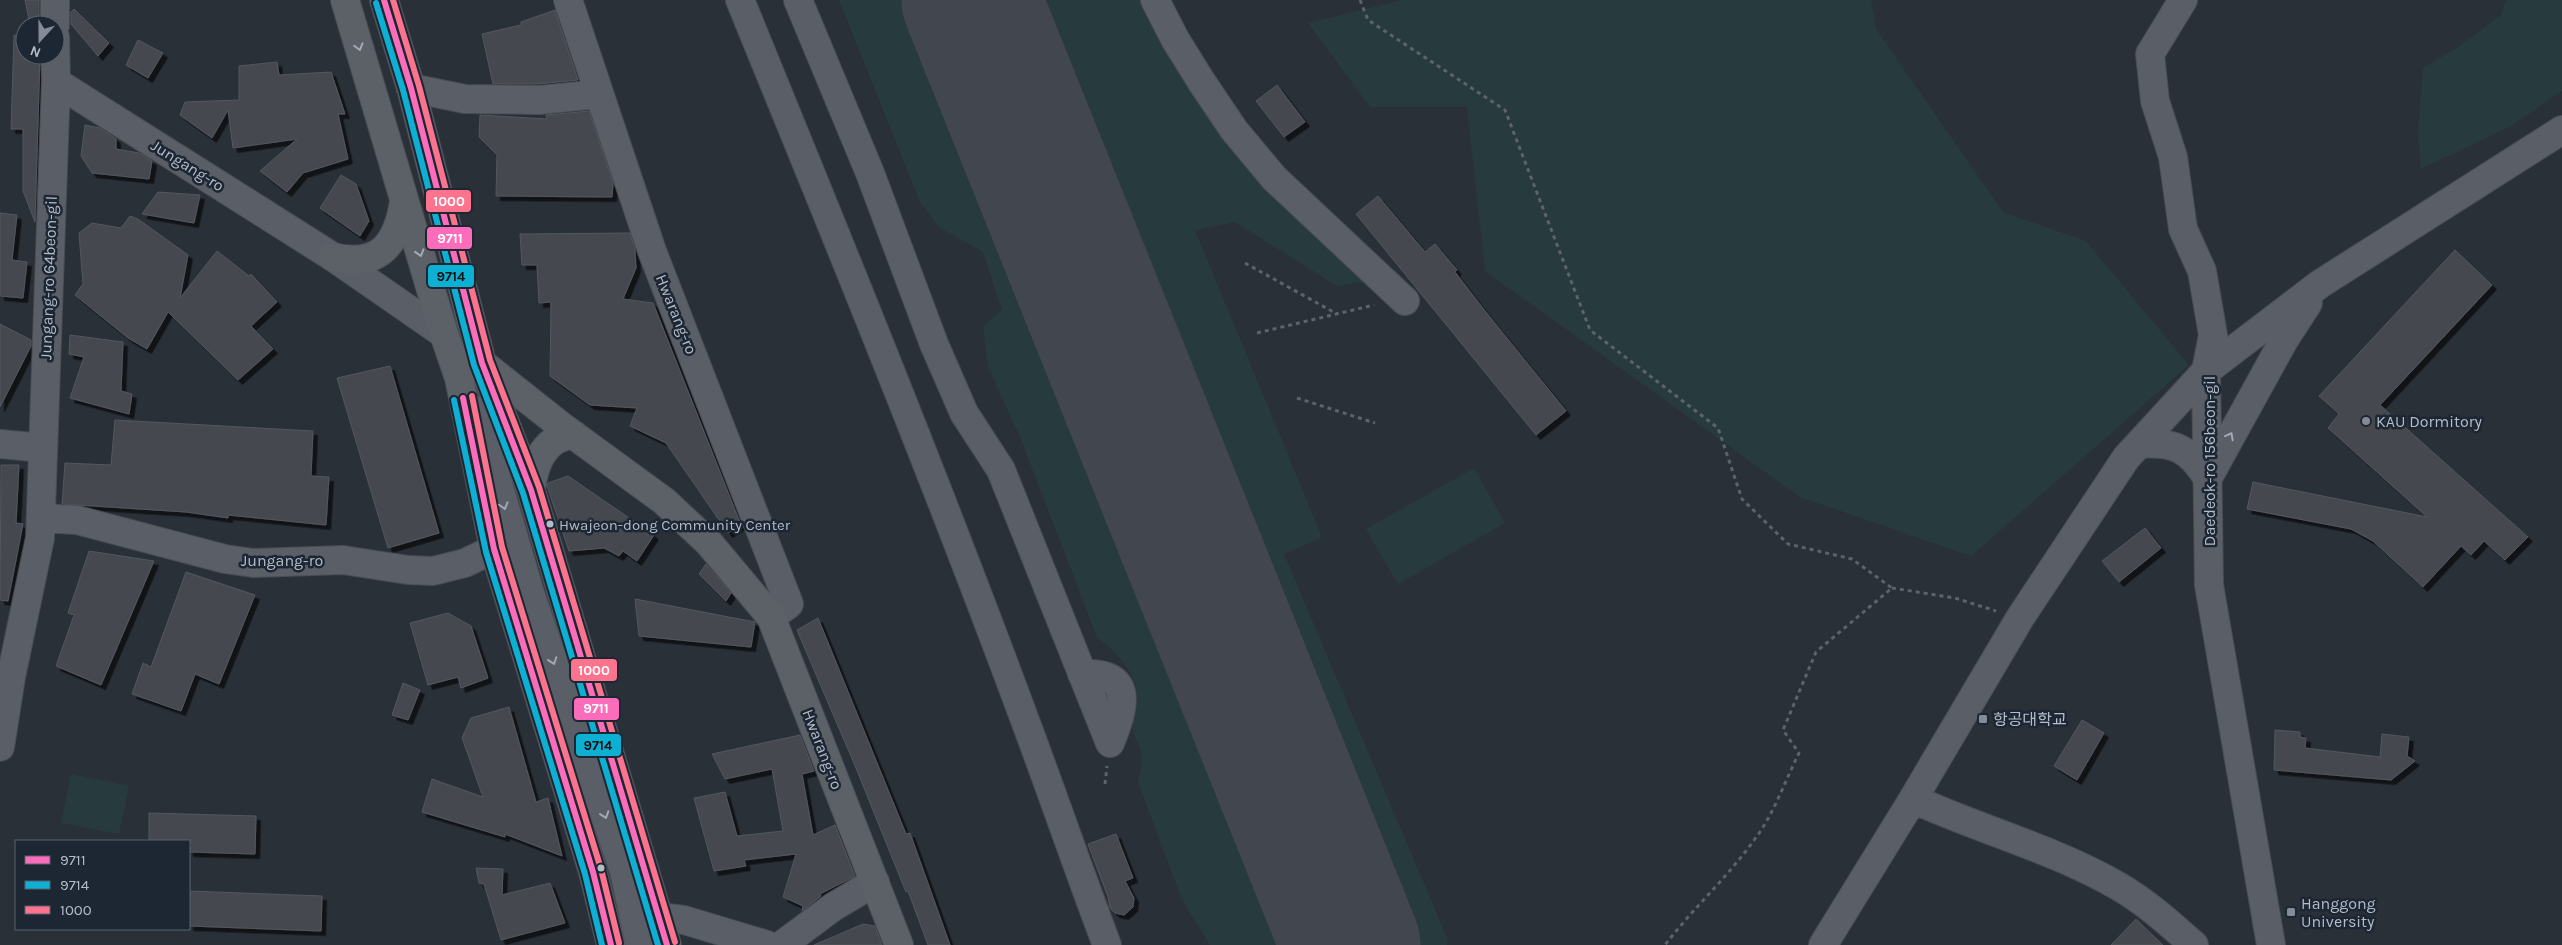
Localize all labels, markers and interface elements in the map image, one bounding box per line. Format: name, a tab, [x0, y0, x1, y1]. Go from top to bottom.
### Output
north arrow	[15, 15, 65, 65]
text: N	[28, 42, 43, 61]
one-way arrow	[353, 42, 363, 50]
street label: Jungang-ro	[148, 136, 228, 195]
line badge: 1000	[425, 189, 472, 213]
text: 1000	[433, 193, 465, 210]
street label: Jungang-ro 64beon-gil	[36, 196, 61, 360]
line badge: 9711	[426, 226, 473, 250]
text: 9711	[437, 230, 463, 247]
one-way arrow	[414, 248, 424, 257]
line badge: 9714	[427, 264, 475, 288]
text: 9714	[437, 268, 466, 285]
street label: Hwarang-ro	[652, 271, 701, 357]
street label: Daedeok-ro 156beon-gil	[2200, 376, 2219, 546]
place label: KAU Dormitory	[2376, 412, 2483, 431]
marker: KAU Dormitory	[2360, 415, 2372, 427]
one-way arrow	[2224, 433, 2234, 442]
one-way arrow	[499, 501, 509, 510]
place label: Hwajeon-dong Community Center	[559, 516, 791, 534]
marker: Hwajeon-dong Community Center	[545, 519, 555, 529]
street label: Jungang-ro	[241, 551, 323, 570]
one-way arrow	[547, 656, 557, 665]
line badge: 1000	[570, 658, 618, 682]
text: 1000	[578, 662, 610, 679]
line badge: 9711	[573, 697, 620, 721]
text: 9711	[583, 700, 609, 717]
street label: Hwarang-ro	[799, 706, 847, 792]
place label: 항공대학교	[1993, 710, 2067, 729]
marker: 항공대학교	[1977, 713, 1989, 725]
line badge: 9714	[575, 733, 622, 757]
text: 9714	[584, 737, 613, 754]
one-way arrow	[599, 810, 609, 819]
legend	[15, 840, 190, 930]
text: 9711	[60, 851, 86, 869]
unlabelled marker	[596, 863, 606, 873]
text: 9714	[60, 876, 90, 894]
place label: Hanggong University	[2301, 894, 2376, 931]
text: 1000	[60, 901, 92, 919]
marker: Hanggong University	[2285, 906, 2297, 918]

